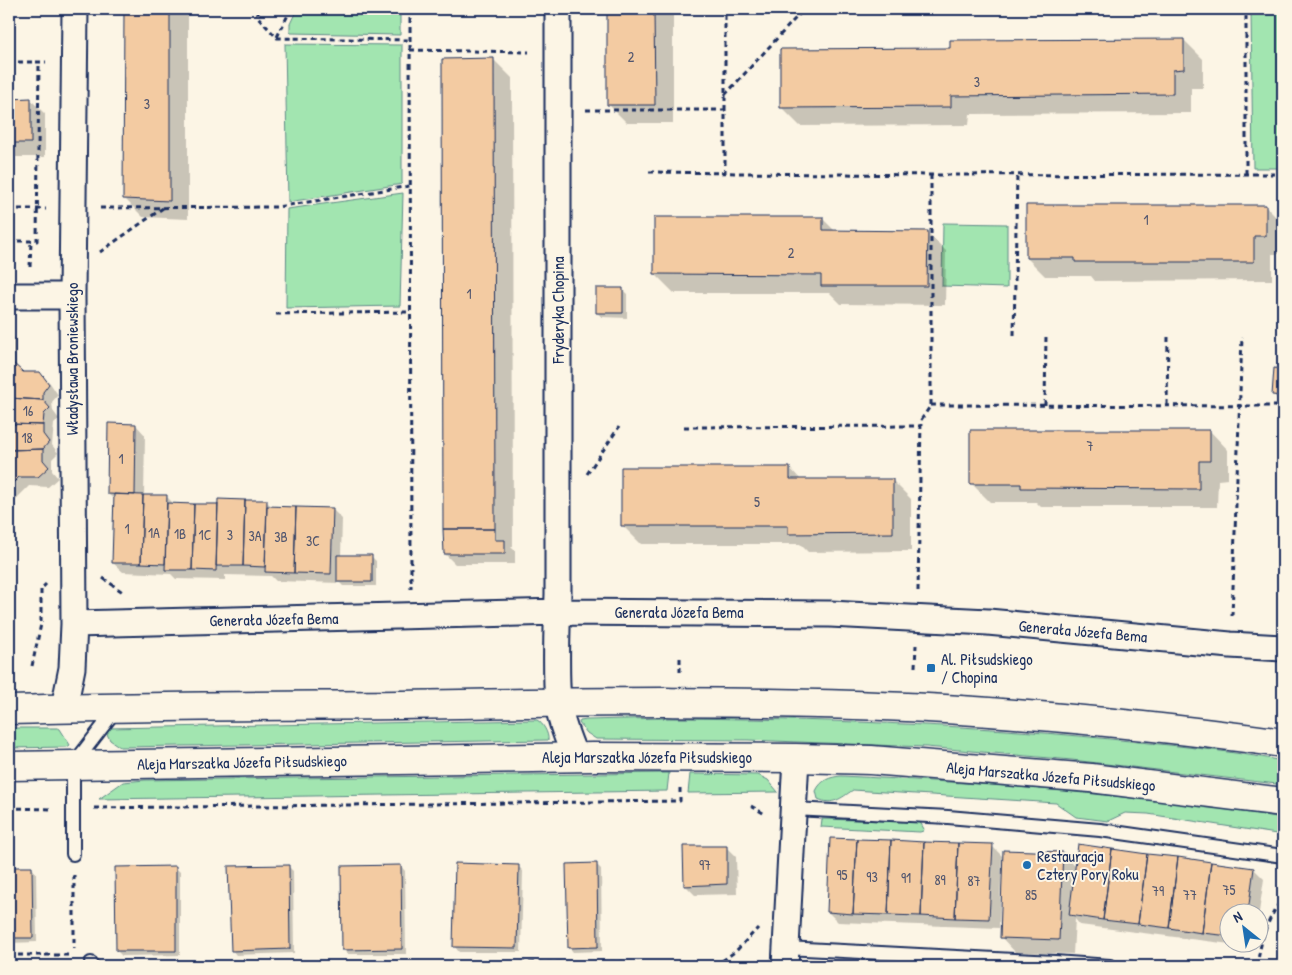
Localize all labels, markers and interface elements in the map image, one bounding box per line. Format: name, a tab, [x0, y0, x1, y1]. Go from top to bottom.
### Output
house number: 2	[628, 47, 635, 66]
house number: 3	[974, 72, 980, 91]
house number: 3	[144, 94, 150, 113]
house number: 1	[1143, 210, 1149, 229]
house number: 2	[788, 243, 795, 262]
street label: Fryderyka Chopina	[547, 257, 569, 364]
street label: Władysława Broniewskiego	[61, 282, 83, 435]
house number: 1	[466, 284, 472, 303]
house number: 16	[23, 401, 34, 420]
house number: 18	[21, 428, 33, 447]
house number: 7	[1087, 436, 1094, 455]
house number: 1	[118, 449, 124, 468]
house number: 5	[754, 492, 760, 511]
house number: 1	[124, 519, 130, 538]
house number: 1A	[148, 523, 160, 542]
house number: 1B	[174, 524, 186, 543]
house number: 1C	[199, 525, 212, 544]
house number: 3	[227, 525, 233, 544]
house number: 3A	[248, 526, 262, 545]
house number: 3B	[274, 527, 288, 546]
house number: 3C	[306, 531, 320, 550]
street label: Generała Józefa Bema	[614, 601, 744, 623]
street label: Generała Józefa Bema	[209, 607, 339, 631]
street label: Generała Józefa Bema	[1018, 614, 1148, 648]
place label: Al. Piłsudskiego / Chopina	[941, 648, 1033, 688]
marker: Al. Piłsudskiego / Chopina	[925, 662, 937, 674]
street label: Aleja Marszałka Józefa Piłsudskiego	[542, 746, 752, 768]
street label: Aleja Marszałka Józefa Piłsudskiego	[137, 749, 348, 775]
street label: Aleja Marszałka Józefa Piłsudskiego	[946, 756, 1157, 796]
place label: Restauracja Cztery Pory Roku	[1037, 845, 1139, 885]
house number: 97	[699, 855, 711, 874]
marker: Restauracja Cztery Pory Roku	[1021, 859, 1033, 871]
house number: 95	[836, 865, 848, 884]
house number: 93	[866, 867, 878, 886]
house number: 91	[901, 868, 911, 887]
house number: 89	[934, 870, 946, 889]
house number: 87	[968, 871, 981, 890]
house number: 75	[1223, 880, 1236, 899]
house number: 79	[1152, 881, 1164, 900]
house number: 85	[1025, 885, 1037, 904]
house number: 77	[1183, 885, 1197, 904]
north arrow	[1220, 902, 1270, 952]
text: N	[1229, 906, 1246, 926]

